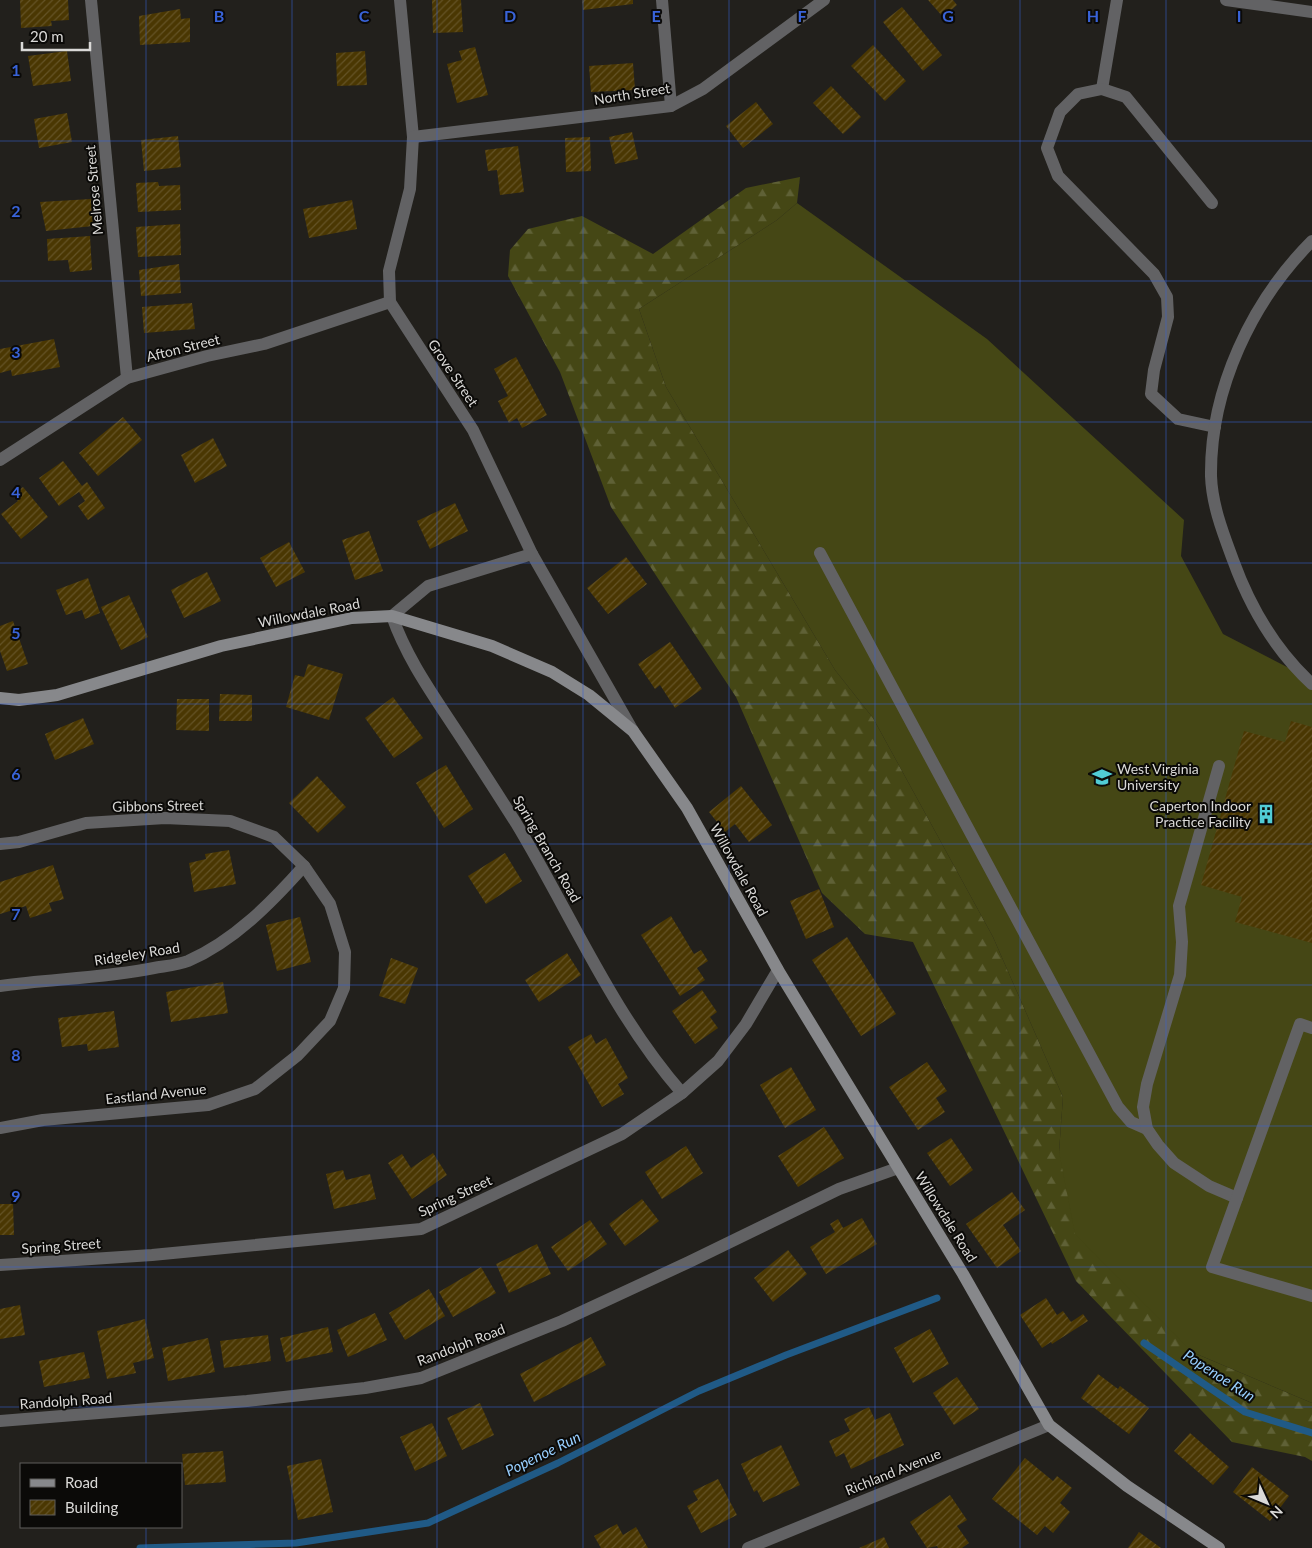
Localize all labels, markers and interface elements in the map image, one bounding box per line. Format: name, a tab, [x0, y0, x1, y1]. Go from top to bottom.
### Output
text: B	[214, 6, 224, 25]
text: C	[359, 6, 370, 25]
text: D	[504, 6, 516, 25]
text: E	[651, 6, 661, 25]
text: F	[797, 6, 807, 25]
text: G	[942, 6, 954, 25]
text: H	[1087, 6, 1099, 25]
text: I	[1237, 6, 1241, 25]
scale bar	[22, 20, 90, 52]
text: 20 m	[30, 27, 64, 45]
text: 1	[11, 60, 21, 79]
street label: North Street	[593, 79, 671, 108]
street label: Melrose Street	[81, 144, 106, 236]
text: 2	[11, 201, 21, 220]
street label: Afton Street	[144, 330, 221, 365]
street label: Grove Street	[425, 336, 482, 410]
text: 3	[11, 342, 21, 361]
text: 4	[11, 482, 21, 501]
street label: Willowdale Road	[257, 594, 361, 631]
text: 5	[11, 623, 21, 642]
place label: West Virginia University	[1117, 760, 1199, 793]
text: 6	[11, 764, 21, 783]
school or university icon: West Virginia University	[1091, 766, 1113, 788]
street label: Spring Branch Road	[510, 792, 585, 905]
street label: Gibbons Street	[112, 796, 204, 815]
place label: Caperton Indoor Practice Facility	[1150, 797, 1252, 830]
building icon: Caperton Indoor Practice Facility	[1255, 803, 1277, 825]
street label: Willowdale Road	[707, 820, 772, 919]
text: 7	[11, 904, 21, 923]
street label: Ridgeley Road	[93, 938, 181, 969]
text: 8	[11, 1045, 21, 1064]
street label: Eastland Avenue	[105, 1080, 207, 1107]
street label: Willowdale Road	[912, 1168, 981, 1265]
street label: Spring Street	[415, 1171, 494, 1220]
text: 9	[11, 1186, 21, 1205]
street label: Spring Street	[21, 1234, 101, 1257]
street label: Randolph Road	[414, 1320, 507, 1369]
water label: Popenoe Run	[1180, 1345, 1259, 1405]
street label: Randolph Road	[19, 1389, 113, 1412]
water label: Popenoe Run	[502, 1427, 583, 1479]
street label: Richland Avenue	[842, 1445, 943, 1499]
legend	[20, 1463, 182, 1528]
text: Road	[65, 1473, 98, 1491]
north arrow	[1242, 1478, 1292, 1528]
text: Building	[65, 1498, 118, 1516]
text: N	[1267, 1503, 1287, 1522]

